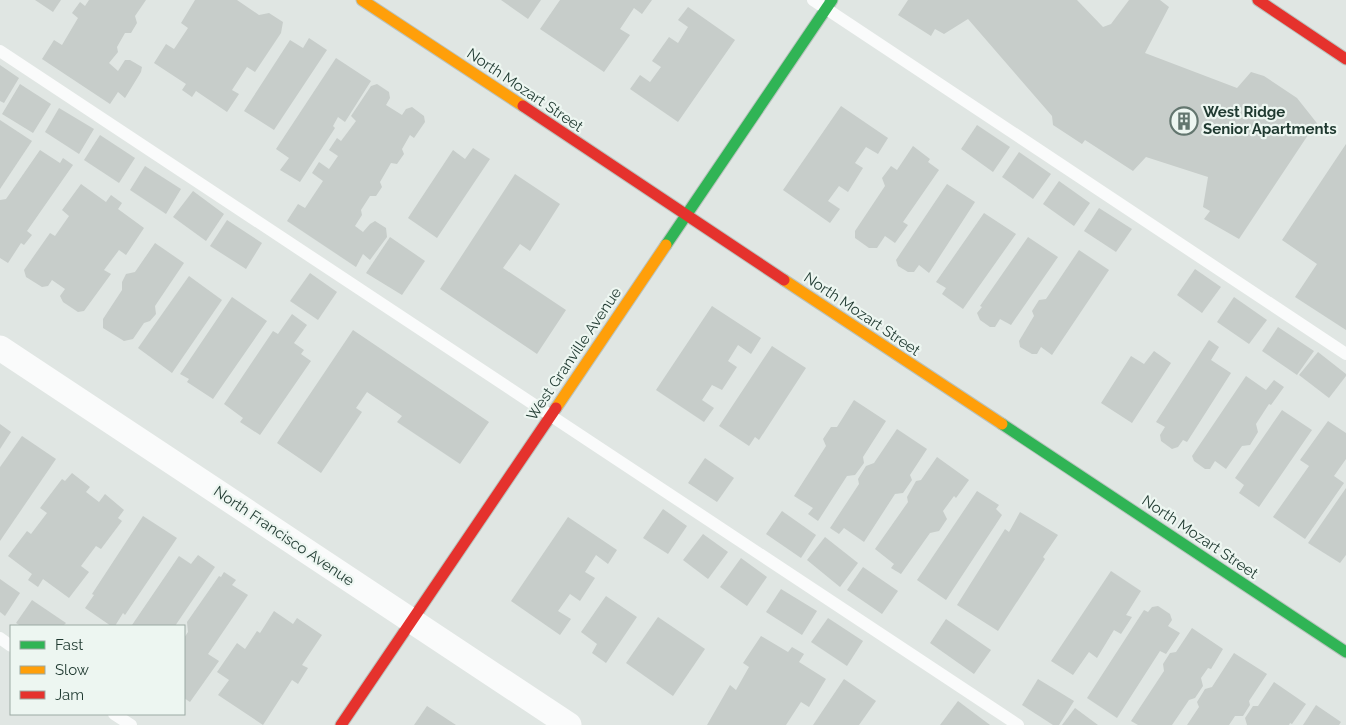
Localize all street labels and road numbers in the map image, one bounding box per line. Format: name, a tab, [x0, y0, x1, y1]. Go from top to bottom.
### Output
street label: North Mozart Street	[463, 44, 587, 136]
street label: North Mozart Street	[800, 268, 924, 360]
street label: West Granville Avenue	[523, 284, 625, 424]
street label: North Francisco Avenue	[210, 482, 358, 590]
street label: North Mozart Street	[1138, 491, 1262, 583]

